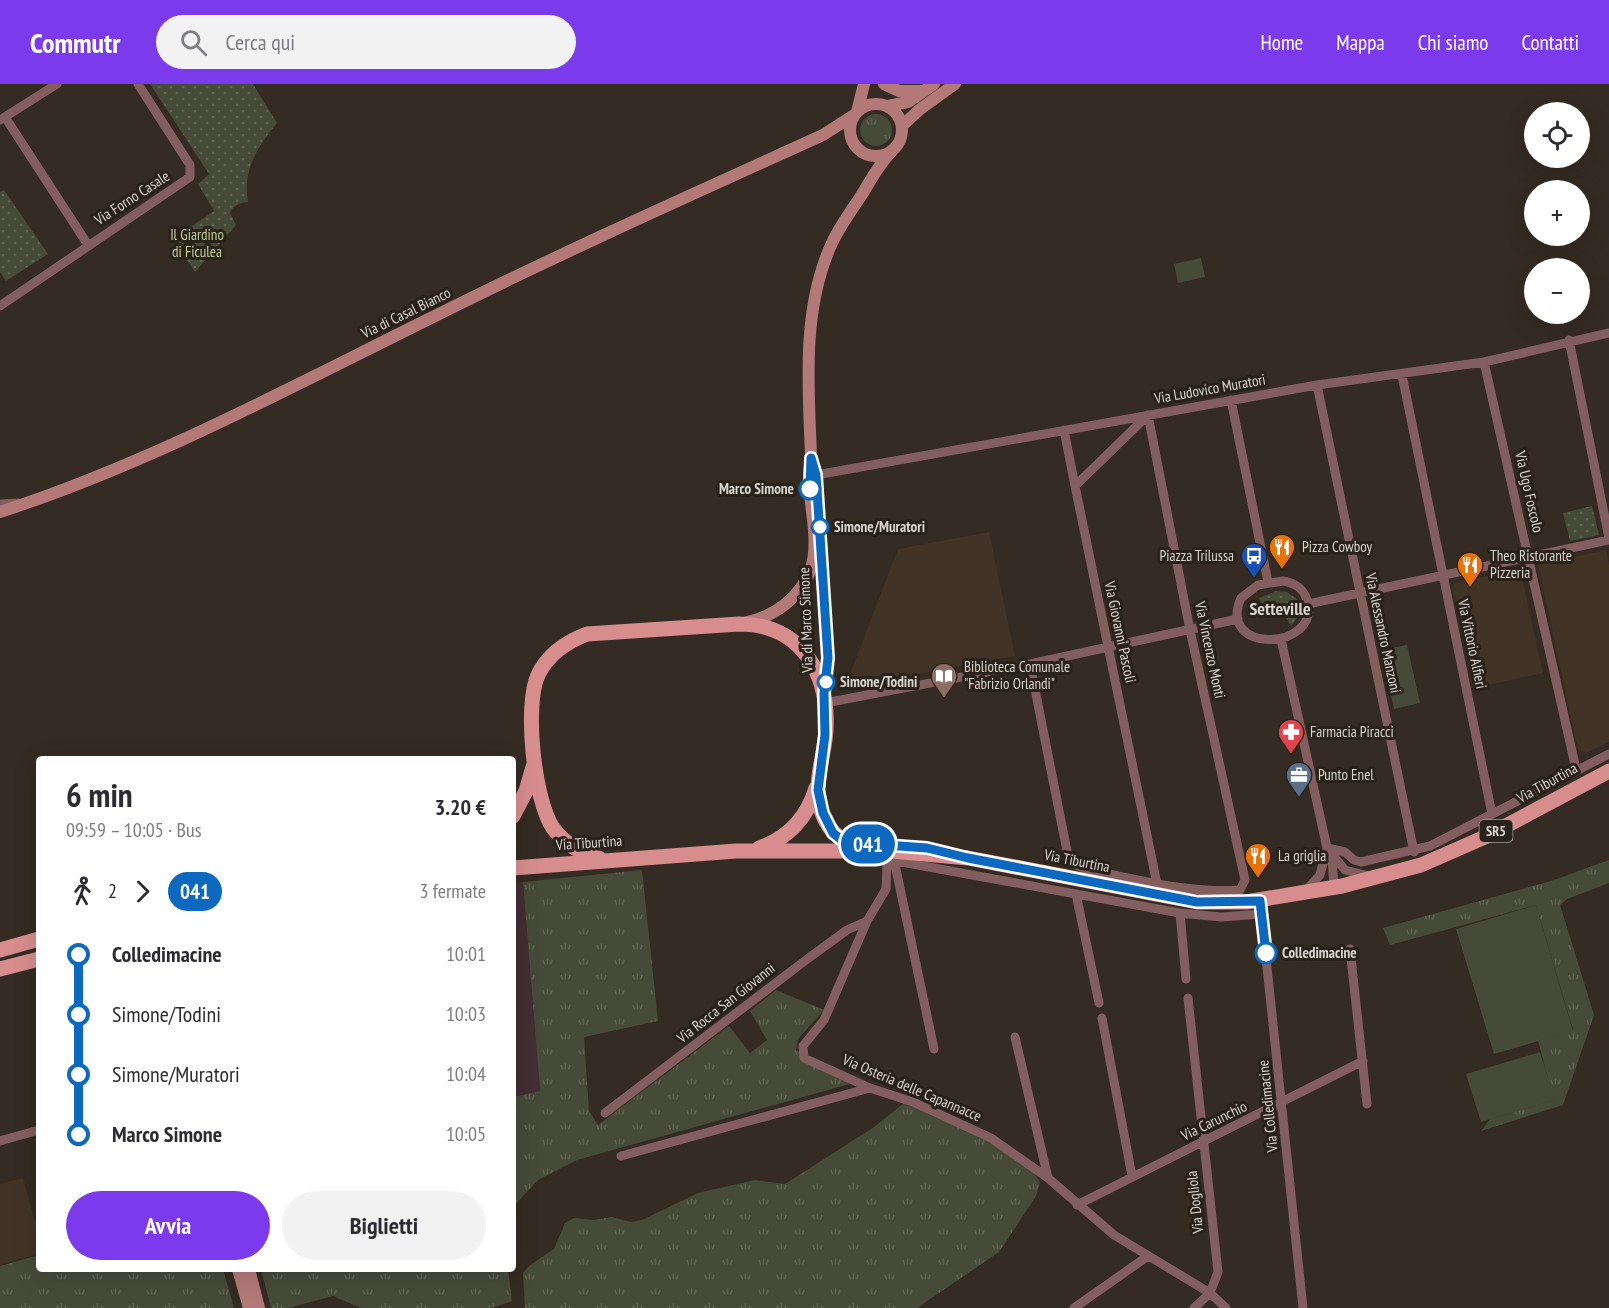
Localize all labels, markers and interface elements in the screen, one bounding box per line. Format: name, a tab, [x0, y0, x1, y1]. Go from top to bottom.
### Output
search box	[156, 15, 576, 69]
text: Commutr	[30, 24, 120, 61]
icon: search	[177, 26, 210, 59]
text: Cerca qui	[225, 28, 295, 56]
text: Home	[1261, 29, 1303, 56]
text: Mappa	[1336, 29, 1385, 56]
text: Chi siamo	[1418, 29, 1488, 56]
text: Contatti	[1521, 29, 1579, 56]
map controls	[1524, 102, 1590, 324]
button: locate	[1524, 102, 1590, 168]
street label: Via Forno Casale	[90, 166, 173, 229]
button: +	[1524, 180, 1590, 246]
park label: Il Giardino di Ficulea	[170, 225, 224, 261]
button: −	[1524, 258, 1590, 324]
street label: Via di Casal Bianco	[357, 283, 454, 343]
street label: Via Ludovico Muratori	[1152, 369, 1267, 408]
street label: Via Ugo Foscolo	[1511, 449, 1548, 534]
marker: Marco Simone	[799, 478, 821, 500]
place label: Marco Simone	[719, 479, 794, 498]
place label: Simone/Muratori	[834, 517, 925, 536]
marker: Simone/Muratori	[811, 518, 829, 536]
restaurant icon: Pizza Cowboy	[1267, 532, 1297, 570]
place label: Pizza Cowboy	[1302, 537, 1372, 556]
bus stop icon: Piazza Trilussa	[1239, 541, 1269, 579]
place label: Piazza Trilussa	[1159, 546, 1234, 565]
place label: Theo Ristorante Pizzeria	[1490, 546, 1572, 582]
restaurant icon: Theo Ristorante Pizzeria	[1455, 550, 1485, 588]
street label: Via di Marco Simone	[794, 567, 817, 674]
street label: Via Alessandro Manzoni	[1361, 570, 1406, 695]
street label: Via Giovanni Pascoli	[1100, 578, 1141, 685]
street label: Via Vittorio Alfieri	[1454, 596, 1491, 690]
district label: Setteville	[1249, 597, 1311, 620]
street label: Via Vincenzo Monti	[1191, 599, 1230, 700]
place label: Biblioteca Comunale "Fabrizio Orlandi"	[964, 657, 1070, 693]
library icon: Biblioteca Comunale "Fabrizio Orlandi"	[929, 661, 959, 699]
place label: Simone/Todini	[840, 672, 917, 691]
marker: Simone/Todini	[817, 673, 835, 691]
pharmacy icon: Farmacia Piracci	[1276, 717, 1306, 755]
place label: Farmacia Piracci	[1310, 722, 1394, 741]
street label: Via Tiburtina	[1512, 758, 1580, 807]
office icon: Punto Enel	[1284, 760, 1314, 798]
place label: Punto Enel	[1318, 765, 1374, 784]
text: 6 min	[66, 773, 133, 816]
text: 3.20 €	[435, 793, 486, 821]
text: 09:59 – 10:05 · Bus	[66, 817, 201, 843]
road number: SR5	[1480, 820, 1512, 842]
line badge: 041	[834, 824, 902, 864]
street label: Via Tiburtina	[554, 831, 623, 854]
text: 041	[853, 831, 883, 858]
restaurant icon: La griglia	[1243, 841, 1273, 879]
street label: Via Tiburtina	[1042, 845, 1112, 876]
place label: La griglia	[1278, 846, 1326, 865]
icon: walk	[66, 875, 99, 908]
icon: forward	[126, 875, 159, 908]
text: 2	[108, 878, 117, 904]
text: 041	[180, 878, 210, 905]
text: 3 fermate	[419, 878, 486, 904]
text: Colledimacine	[112, 940, 222, 968]
text: 10:01	[446, 941, 486, 967]
marker: Colledimacine	[1255, 942, 1277, 964]
place label: Colledimacine	[1282, 943, 1357, 962]
street label: Via Rocca San Giovanni	[672, 958, 779, 1047]
text: Simone/Todini	[112, 1000, 221, 1028]
text: 10:03	[446, 1001, 486, 1027]
street label: Via Osteria delle Capannacce	[839, 1049, 985, 1125]
street label: Via Colledimacine	[1253, 1059, 1282, 1154]
text: Simone/Muratori	[112, 1060, 240, 1088]
text: 10:04	[446, 1061, 486, 1087]
street label: Via Carunchio	[1177, 1096, 1250, 1145]
text: Marco Simone	[112, 1120, 222, 1148]
text: 10:05	[446, 1121, 486, 1147]
street label: Via Dogliola	[1182, 1170, 1207, 1235]
button: Avvia	[66, 1191, 270, 1260]
button: Biglietti	[282, 1191, 486, 1260]

